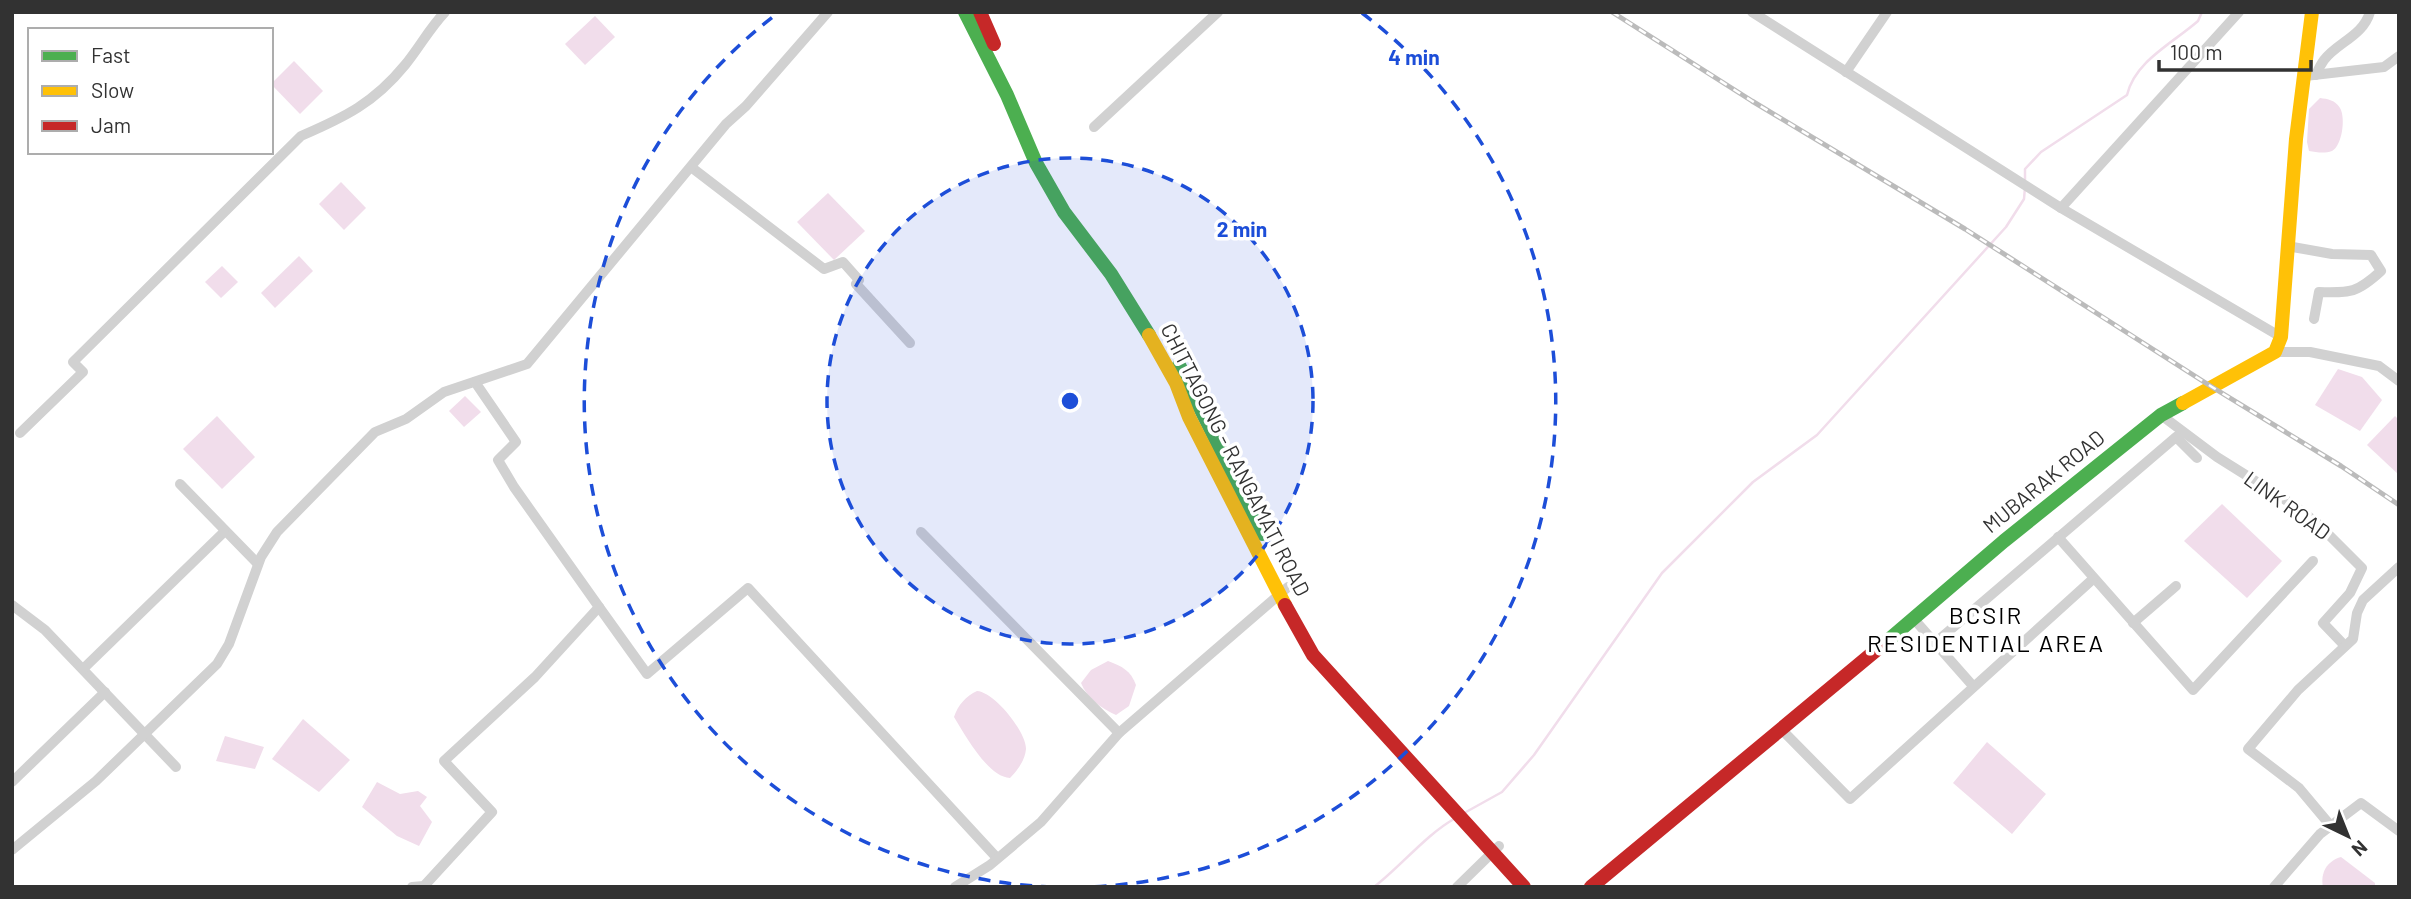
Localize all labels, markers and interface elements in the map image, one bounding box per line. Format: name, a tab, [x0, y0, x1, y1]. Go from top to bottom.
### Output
legend	[28, 28, 273, 154]
scale bar	[2159, 28, 2311, 72]
text: 100 m	[2170, 39, 2223, 64]
text: Fast	[91, 42, 131, 67]
text: 4 min	[1388, 44, 1440, 69]
text: Slow	[91, 77, 134, 102]
text: Jam	[91, 112, 131, 137]
text: 2 min	[1217, 216, 1267, 241]
street label: CHITTAGONG - RANGAMATI ROAD	[1157, 319, 1316, 600]
centre of rings	[1058, 389, 1082, 413]
street label: MUBARAK ROAD	[1977, 424, 2109, 537]
street label: LINK ROAD	[2240, 465, 2336, 544]
district label: BCSIR RESIDENTIAL AREA	[1867, 600, 2105, 657]
north arrow	[2313, 801, 2383, 871]
text: N	[2347, 836, 2372, 862]

